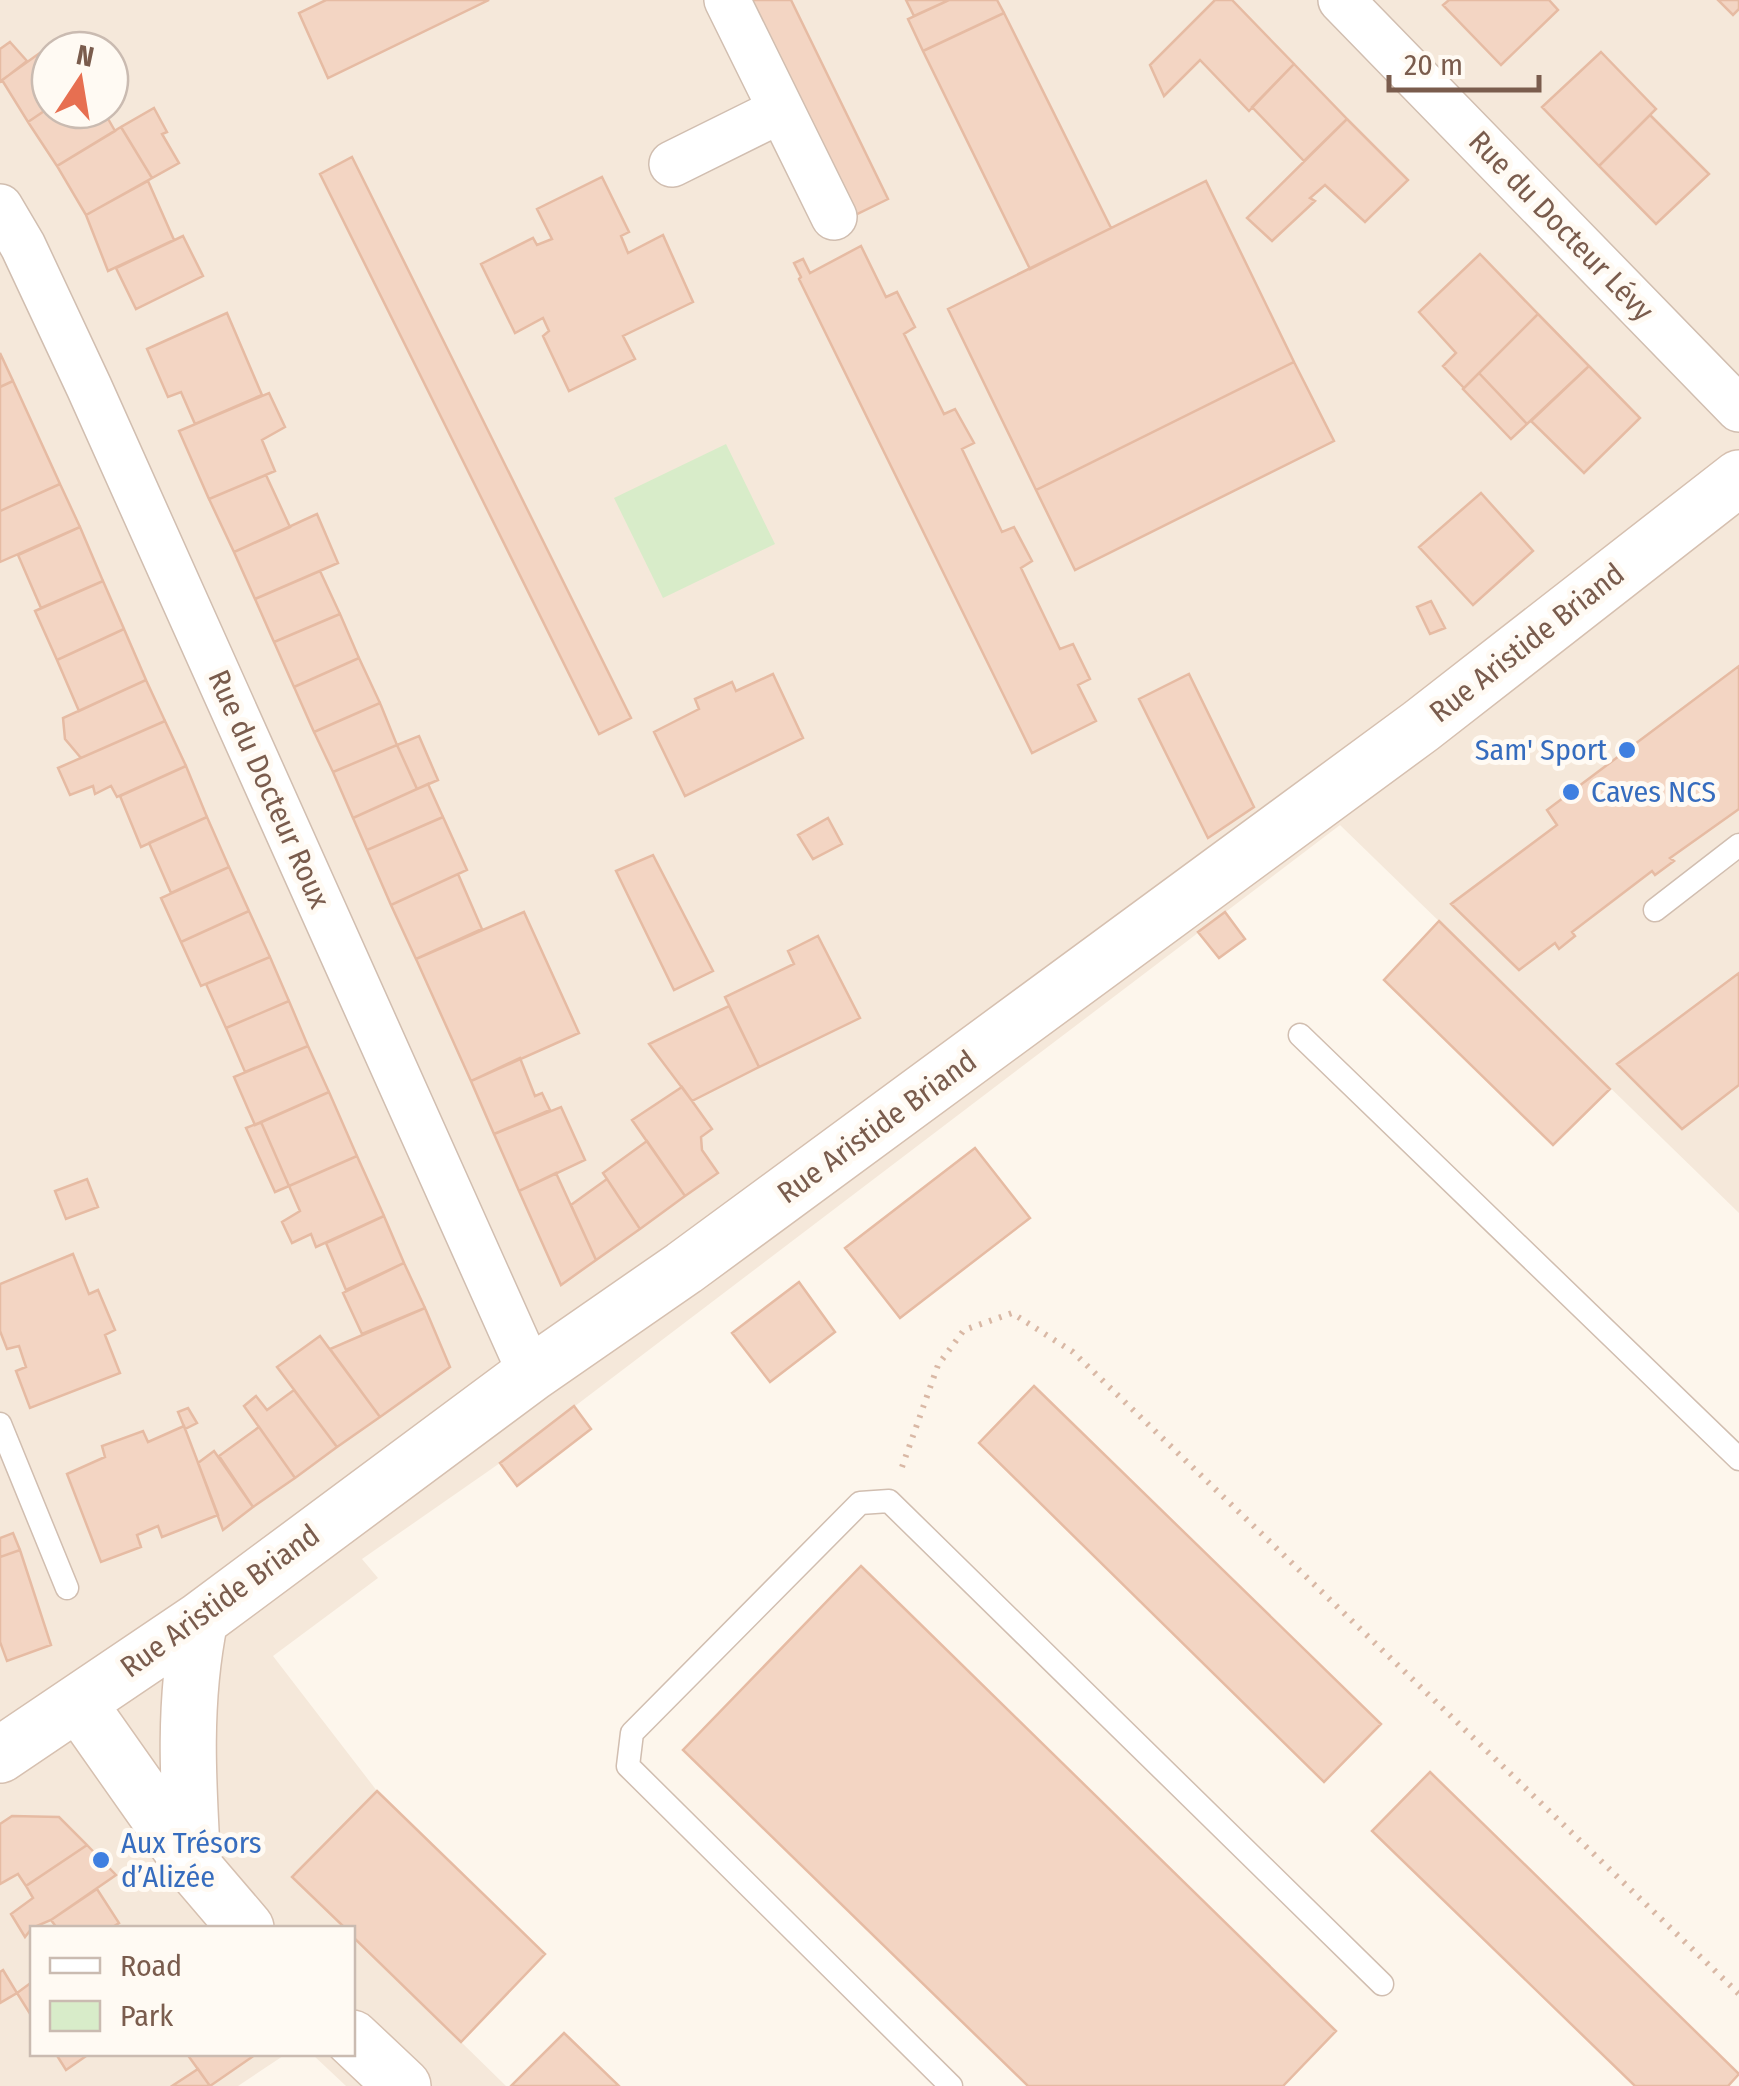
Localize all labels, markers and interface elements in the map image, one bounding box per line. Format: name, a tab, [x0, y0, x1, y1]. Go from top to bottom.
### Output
north arrow	[30, 30, 130, 130]
scale bar	[1389, 30, 1539, 92]
text: N	[73, 38, 97, 74]
text: 20 m	[1404, 47, 1463, 83]
street label: Rue du Docteur Lévy	[1461, 123, 1661, 329]
street label: Rue Aristide Briand	[1423, 556, 1631, 730]
street label: Rue du Docteur Roux	[200, 664, 338, 914]
place label: Sam' Sport	[1475, 732, 1607, 768]
marker: Sam' Sport	[1616, 739, 1638, 761]
place label: Caves NCS	[1591, 774, 1716, 810]
marker: Caves NCS	[1560, 781, 1582, 803]
street label: Rue Aristide Briand	[771, 1043, 983, 1211]
street label: Rue Aristide Briand	[114, 1517, 326, 1685]
place label: Aux Trésors d’Alizée	[121, 1825, 262, 1895]
marker: Aux Trésors d’Alizée	[90, 1849, 112, 1871]
legend	[30, 1926, 355, 2056]
text: Road	[120, 1948, 182, 1984]
text: Park	[120, 1998, 173, 2034]

